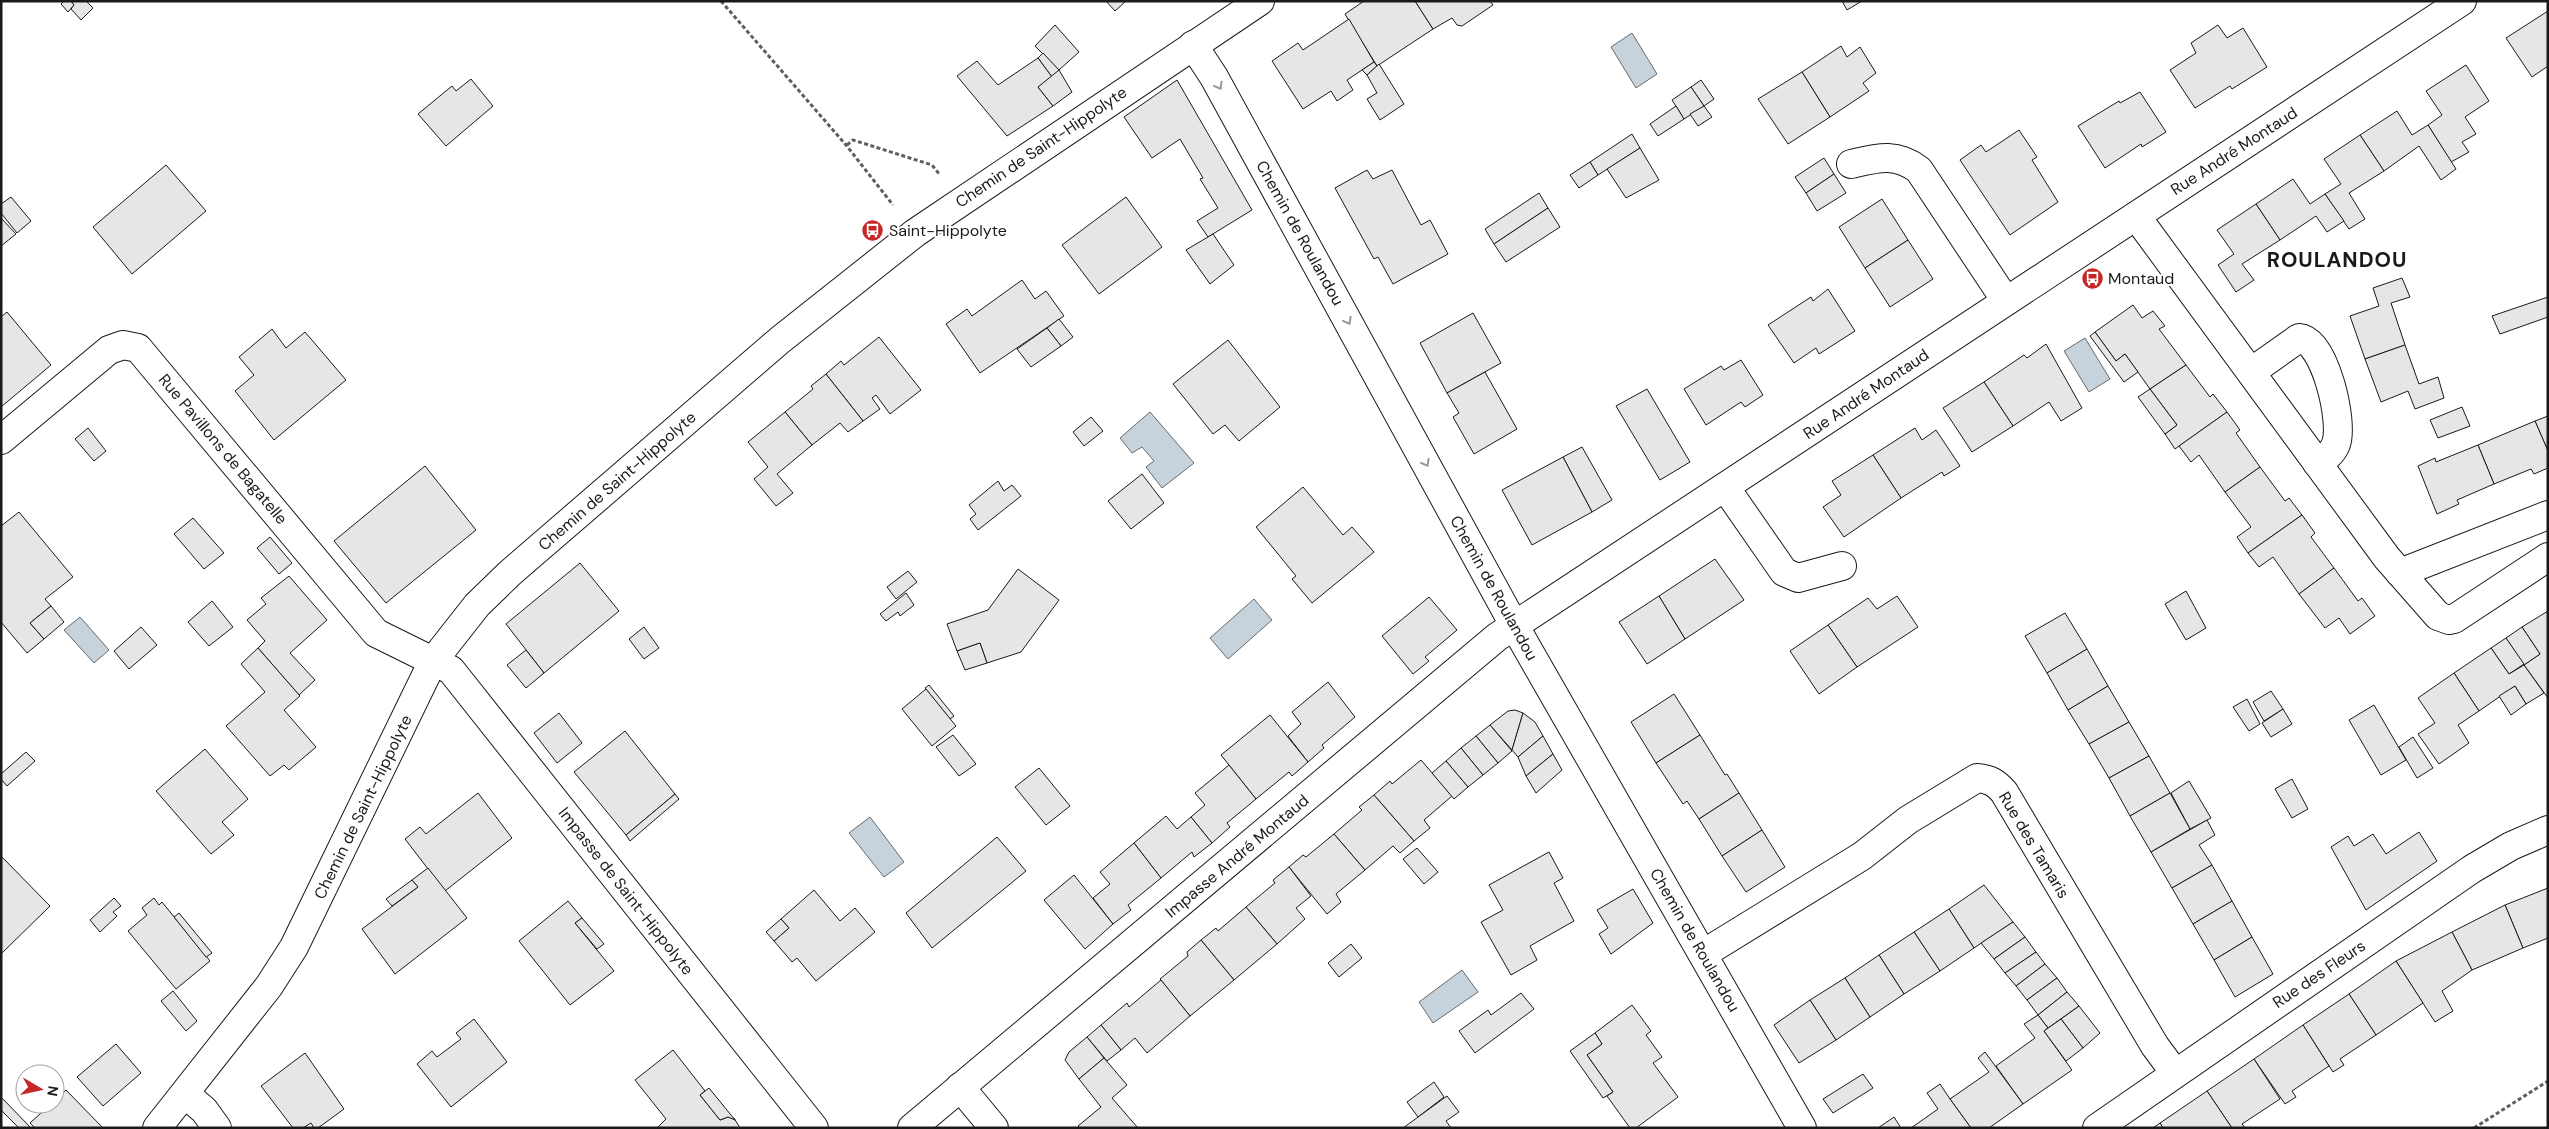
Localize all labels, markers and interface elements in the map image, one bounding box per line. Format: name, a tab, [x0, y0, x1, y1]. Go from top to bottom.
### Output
one-way arrow	[1213, 81, 1223, 90]
street label: Chemin de Saint-Hippolyte	[951, 82, 1131, 212]
street label: Rue André Montaud	[2167, 102, 2301, 200]
street label: Chemin de Roulandou	[1251, 157, 1349, 309]
bus stop icon: Saint-Hippolyte	[861, 218, 885, 242]
place label: Saint-Hippolyte	[889, 220, 1007, 241]
district label: ROULANDOU	[2267, 246, 2407, 274]
bus stop icon: Montaud	[2080, 266, 2104, 290]
place label: Montaud	[2108, 268, 2174, 289]
one-way arrow	[1341, 315, 1351, 324]
street label: Rue André Montaud	[1799, 344, 1933, 444]
street label: Rue Pavillons de Bagatelle	[154, 369, 292, 529]
street label: Chemin de Saint-Hippolyte	[534, 407, 700, 555]
one-way arrow	[1419, 458, 1429, 467]
street label: Chemin de Roulandou	[1445, 512, 1543, 664]
street label: Chemin de Saint-Hippolyte	[309, 711, 417, 903]
street label: Rue des Tamaris	[1994, 788, 2074, 902]
street label: Impasse André Montaud	[1161, 790, 1313, 922]
street label: Impasse de Saint-Hippolyte	[554, 803, 698, 979]
street label: Chemin de Roulandou	[1645, 864, 1745, 1016]
street label: Rue des Fleurs	[2268, 935, 2370, 1013]
north arrow	[15, 1064, 65, 1114]
text: N	[43, 1085, 63, 1097]

